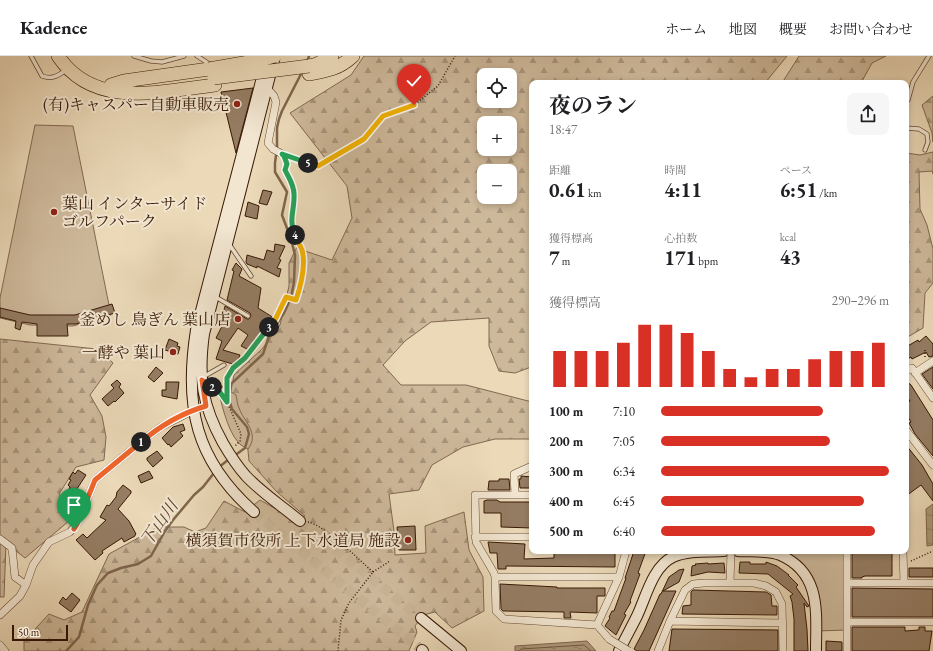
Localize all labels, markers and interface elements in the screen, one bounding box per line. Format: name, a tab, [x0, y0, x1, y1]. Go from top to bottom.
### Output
text: Kadence	[20, 15, 87, 40]
text: ホーム	[665, 20, 707, 38]
text: 地図	[729, 20, 757, 38]
text: 概要	[779, 20, 807, 38]
text: お問い合わせ	[829, 20, 913, 38]
pin	[397, 64, 431, 105]
map controls	[477, 68, 517, 204]
button: locate	[477, 68, 517, 108]
icon: check	[403, 70, 425, 92]
text: 夜のラン	[549, 91, 637, 120]
button: share	[847, 93, 889, 135]
place label: (有)キャスパー自動車販売	[43, 94, 229, 115]
marker: (有)キャスパー自動車販売	[232, 99, 242, 109]
button: +	[477, 116, 517, 156]
text: 18:47	[549, 121, 577, 138]
pin: 5	[298, 153, 318, 173]
text: 5	[305, 156, 311, 170]
text: 距離	[549, 163, 571, 177]
text: 時間	[664, 163, 686, 177]
text: ペース	[780, 163, 812, 177]
button: −	[477, 164, 517, 204]
text: 0.61	[549, 177, 586, 203]
text: 4:11	[664, 177, 702, 203]
text: 6:51	[780, 177, 817, 203]
text: km	[586, 186, 602, 200]
text: /km	[817, 186, 837, 200]
place label: 葉山 インターサイド ゴルフパーク	[62, 193, 207, 232]
marker: 葉山 インターサイド ゴルフパーク	[49, 207, 59, 217]
pin: 4	[285, 225, 305, 245]
text: 4	[292, 228, 298, 242]
text: kcal	[780, 230, 796, 244]
text: 獲得標高	[549, 231, 593, 245]
text: 心拍数	[664, 231, 697, 245]
text: 43	[780, 244, 801, 270]
text: 7	[549, 245, 560, 271]
text: 171	[664, 245, 696, 271]
text: m	[560, 254, 570, 268]
text: bpm	[696, 254, 718, 268]
text: 290–296 m	[832, 292, 889, 309]
text: 獲得標高	[549, 294, 601, 311]
place label: 釜めし 鳥ぎん 葉山店	[80, 309, 230, 330]
marker: 釜めし 鳥ぎん 葉山店	[233, 314, 243, 324]
pin: 3	[259, 317, 279, 337]
text: 3	[266, 320, 272, 334]
place label: 一酵や 葉山	[82, 342, 165, 363]
marker: 一酵や 葉山	[168, 347, 178, 357]
pin: 2	[202, 377, 222, 397]
text: 2	[209, 380, 215, 394]
text: 100 m	[549, 403, 583, 420]
text: 7:10	[613, 403, 635, 420]
pin: 1	[131, 432, 151, 452]
text: 200 m	[549, 433, 583, 450]
text: 7:05	[613, 433, 635, 450]
text: 1	[138, 435, 144, 449]
text: 300 m	[549, 463, 583, 480]
text: 6:34	[613, 463, 635, 480]
pin	[57, 488, 91, 529]
text: 400 m	[549, 493, 583, 510]
text: 6:45	[613, 493, 635, 510]
icon: arrive	[63, 494, 85, 516]
water label: 下山川	[135, 494, 184, 550]
text: 500 m	[549, 523, 583, 540]
text: 6:40	[613, 523, 635, 540]
place label: 横須賀市役所 上下水道局 施設	[186, 530, 400, 551]
marker: 横須賀市役所 上下水道局 施設	[403, 535, 413, 545]
scale bar	[12, 623, 68, 642]
text: 50 m	[18, 625, 39, 639]

